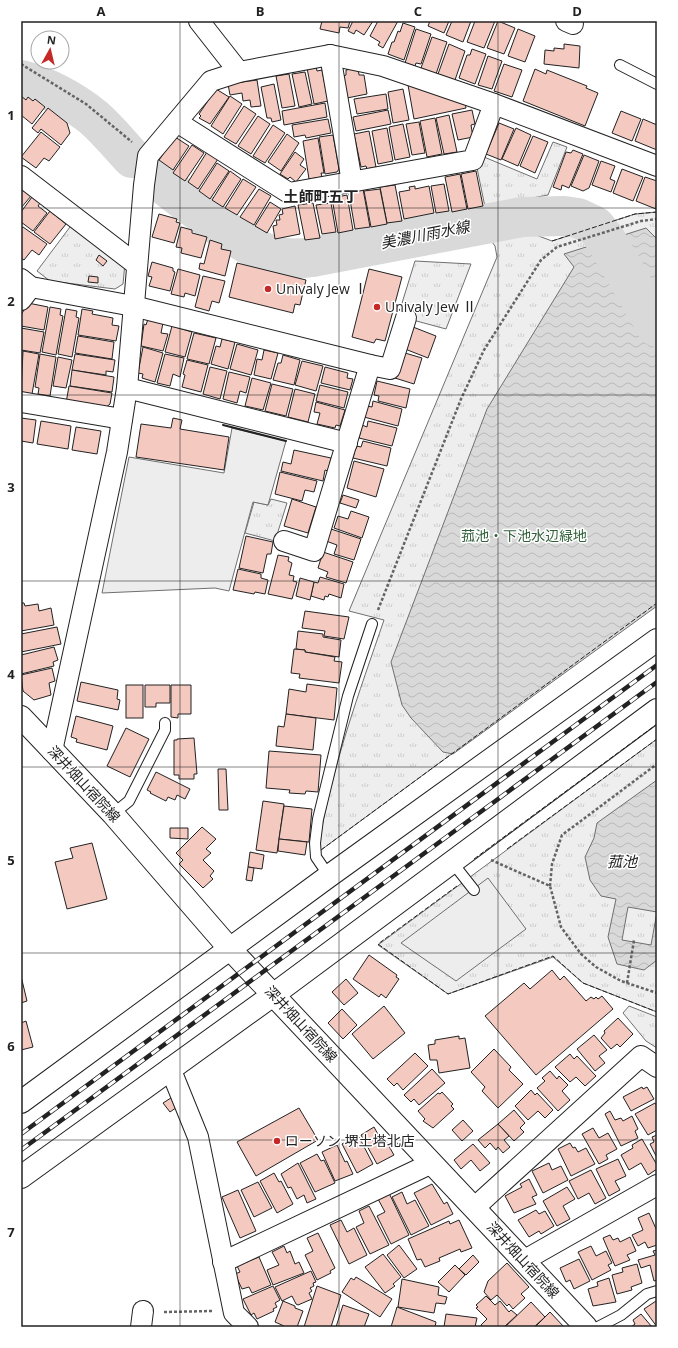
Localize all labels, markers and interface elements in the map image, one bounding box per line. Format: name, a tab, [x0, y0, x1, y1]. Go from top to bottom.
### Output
text: A	[97, 2, 106, 20]
text: B	[256, 2, 265, 20]
text: C	[414, 2, 422, 20]
text: D	[572, 2, 582, 20]
north arrow	[30, 30, 70, 70]
text: N	[46, 32, 57, 48]
text: 1	[7, 106, 15, 124]
district label: 土師町五丁	[283, 186, 359, 206]
water label: 美濃川雨水線	[379, 215, 473, 252]
place label: Univaly Jew Ⅰ	[276, 279, 367, 298]
marker: Univaly Jew Ⅰ	[263, 284, 273, 294]
text: 2	[7, 292, 15, 310]
place label: Univaly Jew Ⅱ	[385, 297, 476, 316]
marker: Univaly Jew Ⅱ	[372, 302, 382, 312]
text: 3	[7, 478, 15, 496]
park label: 菰池・下池水辺緑地	[461, 526, 587, 545]
text: 4	[7, 665, 15, 683]
street label: 深井畑山宿院線	[44, 741, 125, 826]
text: 5	[7, 851, 15, 869]
water label: 菰池	[607, 851, 639, 871]
street label: 深井畑山宿院線	[261, 981, 342, 1066]
text: 6	[7, 1037, 15, 1055]
place label: ローソン 堺土塔北店	[285, 1131, 415, 1150]
marker: ローソン 堺土塔北店	[272, 1136, 282, 1146]
street label: 深井畑山宿院線	[483, 1217, 564, 1302]
text: 7	[7, 1223, 15, 1241]

